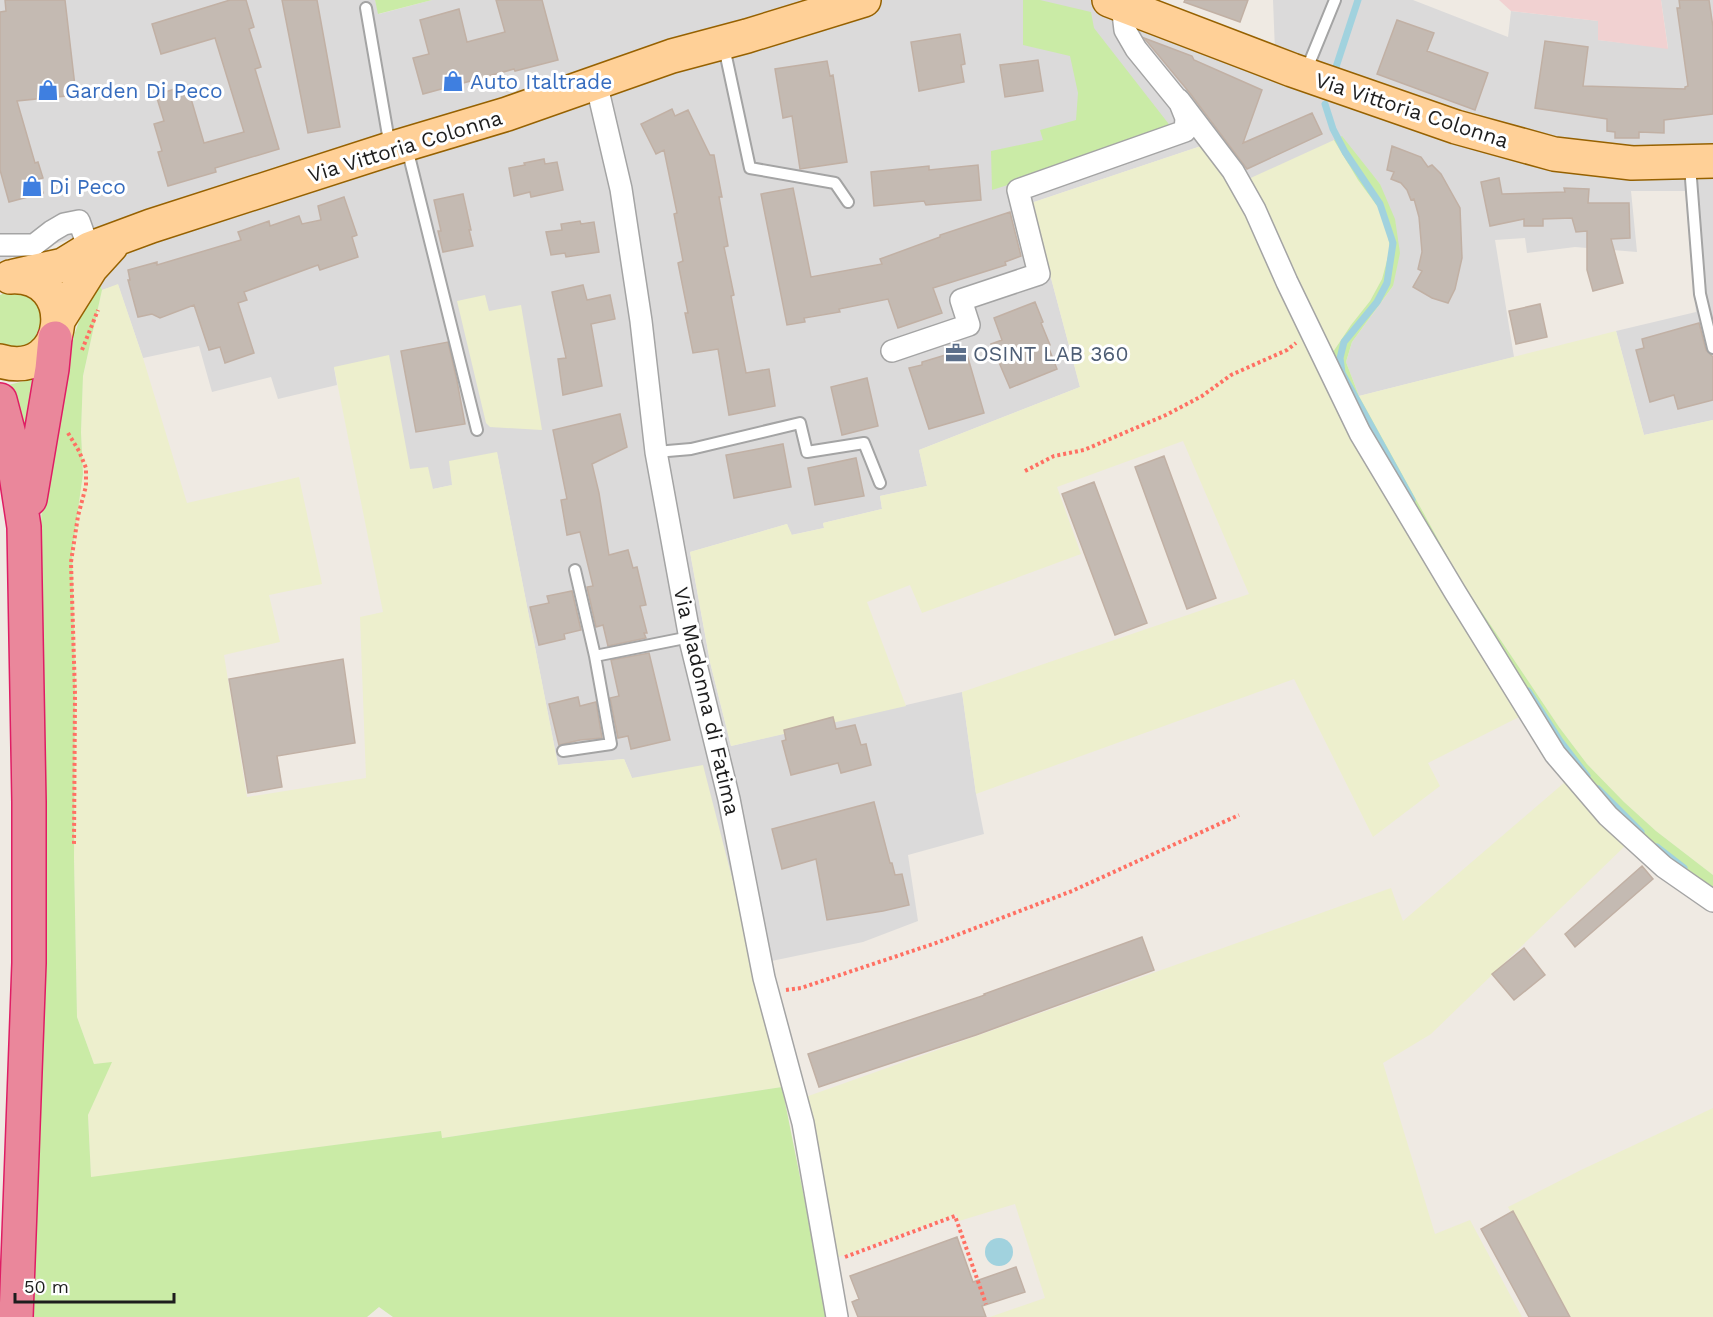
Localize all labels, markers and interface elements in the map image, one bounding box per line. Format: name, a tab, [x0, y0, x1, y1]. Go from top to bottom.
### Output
street label: Via Vittoria Colonna	[1312, 67, 1512, 153]
shop icon: Auto Italtrade	[441, 69, 465, 93]
place label: Auto Italtrade	[470, 69, 612, 94]
shop icon: Garden Di Peco	[36, 78, 60, 102]
place label: Garden Di Peco	[65, 78, 223, 103]
street label: Via Vittoria Colonna	[305, 105, 505, 187]
shop icon: Di Peco	[20, 174, 44, 198]
place label: Di Peco	[49, 174, 126, 199]
office icon: OSINT LAB 360	[944, 341, 968, 365]
place label: OSINT LAB 360	[973, 341, 1128, 366]
street label: Via Madonna di Fatima	[669, 585, 745, 818]
scale bar	[15, 1266, 174, 1304]
text: 50 m	[24, 1276, 69, 1297]

